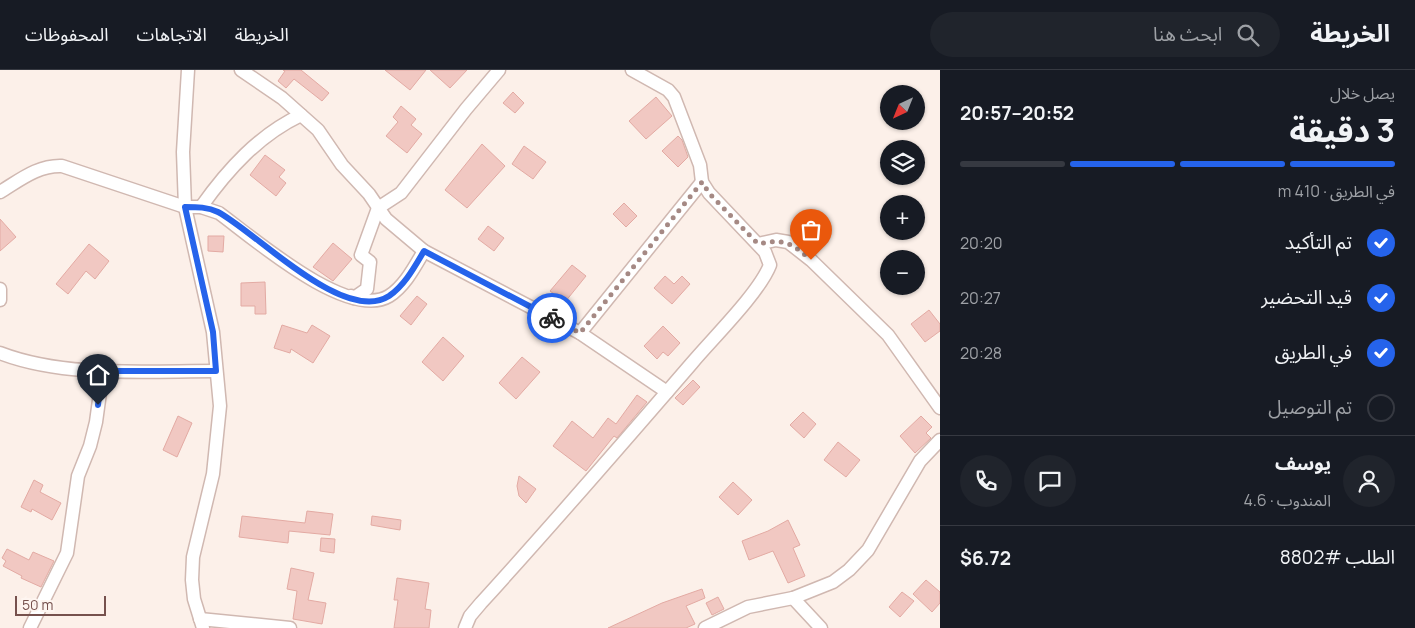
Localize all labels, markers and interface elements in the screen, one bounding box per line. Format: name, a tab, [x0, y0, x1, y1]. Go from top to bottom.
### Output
search box	[930, 12, 1280, 57]
text: الخريطة	[1310, 16, 1390, 49]
text: ابحث هنا	[1153, 21, 1222, 47]
icon: search	[1234, 21, 1262, 49]
text: المحفوظات	[25, 22, 109, 46]
text: الاتجاهات	[137, 22, 207, 46]
text: الخريطة	[235, 22, 289, 46]
text: يصل خلال	[1330, 82, 1395, 104]
north arrow	[880, 85, 925, 130]
map controls	[880, 85, 925, 295]
text: 20:52–20:57	[960, 100, 1074, 126]
text: 3 دقيقة	[1289, 108, 1395, 152]
button: layers	[880, 140, 925, 185]
text: في الطريق · 410 m	[1278, 180, 1395, 202]
button: +	[880, 195, 925, 240]
pin	[790, 209, 832, 260]
icon: bag	[797, 216, 825, 244]
text: تم التأكيد	[1285, 229, 1352, 255]
icon: check	[1367, 229, 1395, 257]
text: 20:20	[960, 232, 1003, 254]
button: −	[880, 250, 925, 295]
text: قيد التحضير	[1261, 284, 1352, 310]
icon: check	[1367, 284, 1395, 312]
text: 20:27	[960, 287, 1001, 309]
courier	[527, 293, 577, 343]
icon: bike	[538, 304, 566, 332]
text: في الطريق	[1275, 339, 1352, 365]
icon: check	[1367, 339, 1395, 367]
text: 20:28	[960, 342, 1002, 364]
pin	[77, 354, 119, 405]
icon: home	[84, 361, 112, 389]
text: تم التوصيل	[1268, 394, 1352, 420]
text: يوسف	[1275, 450, 1331, 476]
button: phone	[960, 455, 1012, 507]
button: chat	[1024, 455, 1076, 507]
button: person	[1343, 455, 1395, 507]
text: المندوب · 4.6	[1244, 489, 1331, 511]
text: الطلب #8802	[1280, 544, 1395, 570]
text: $6.72	[960, 545, 1011, 571]
scale bar	[15, 593, 106, 616]
text: 50 m	[22, 595, 53, 614]

